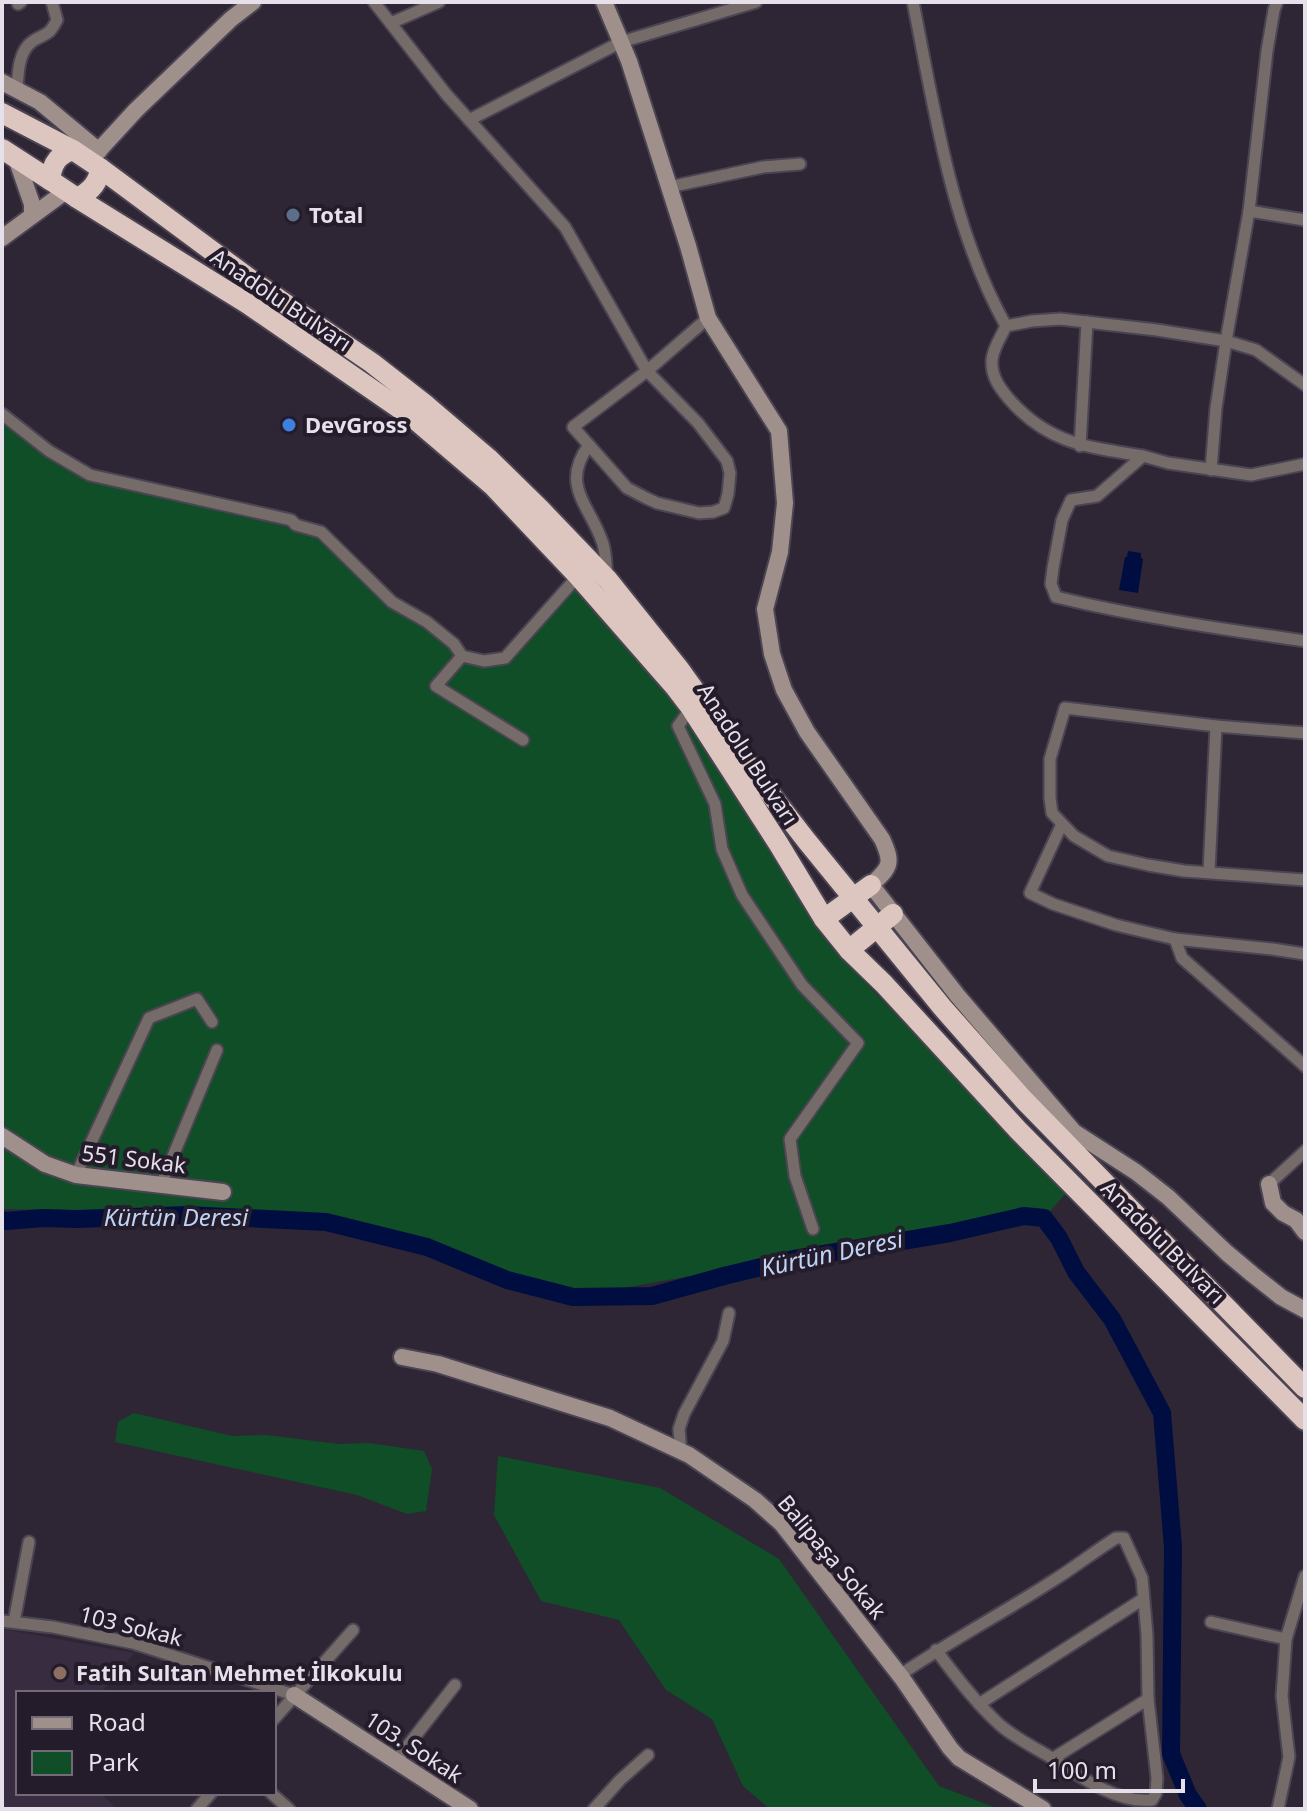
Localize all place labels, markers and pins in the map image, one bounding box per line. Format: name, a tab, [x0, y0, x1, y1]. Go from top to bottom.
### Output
place label: Total	[309, 199, 363, 229]
marker: Total	[284, 206, 302, 224]
place label: DevGross	[305, 409, 408, 439]
marker: DevGross	[280, 416, 298, 434]
place label: Fatih Sultan Mehmet İlkokulu	[76, 1657, 402, 1687]
marker: Fatih Sultan Mehmet İlkokulu	[51, 1664, 69, 1682]

